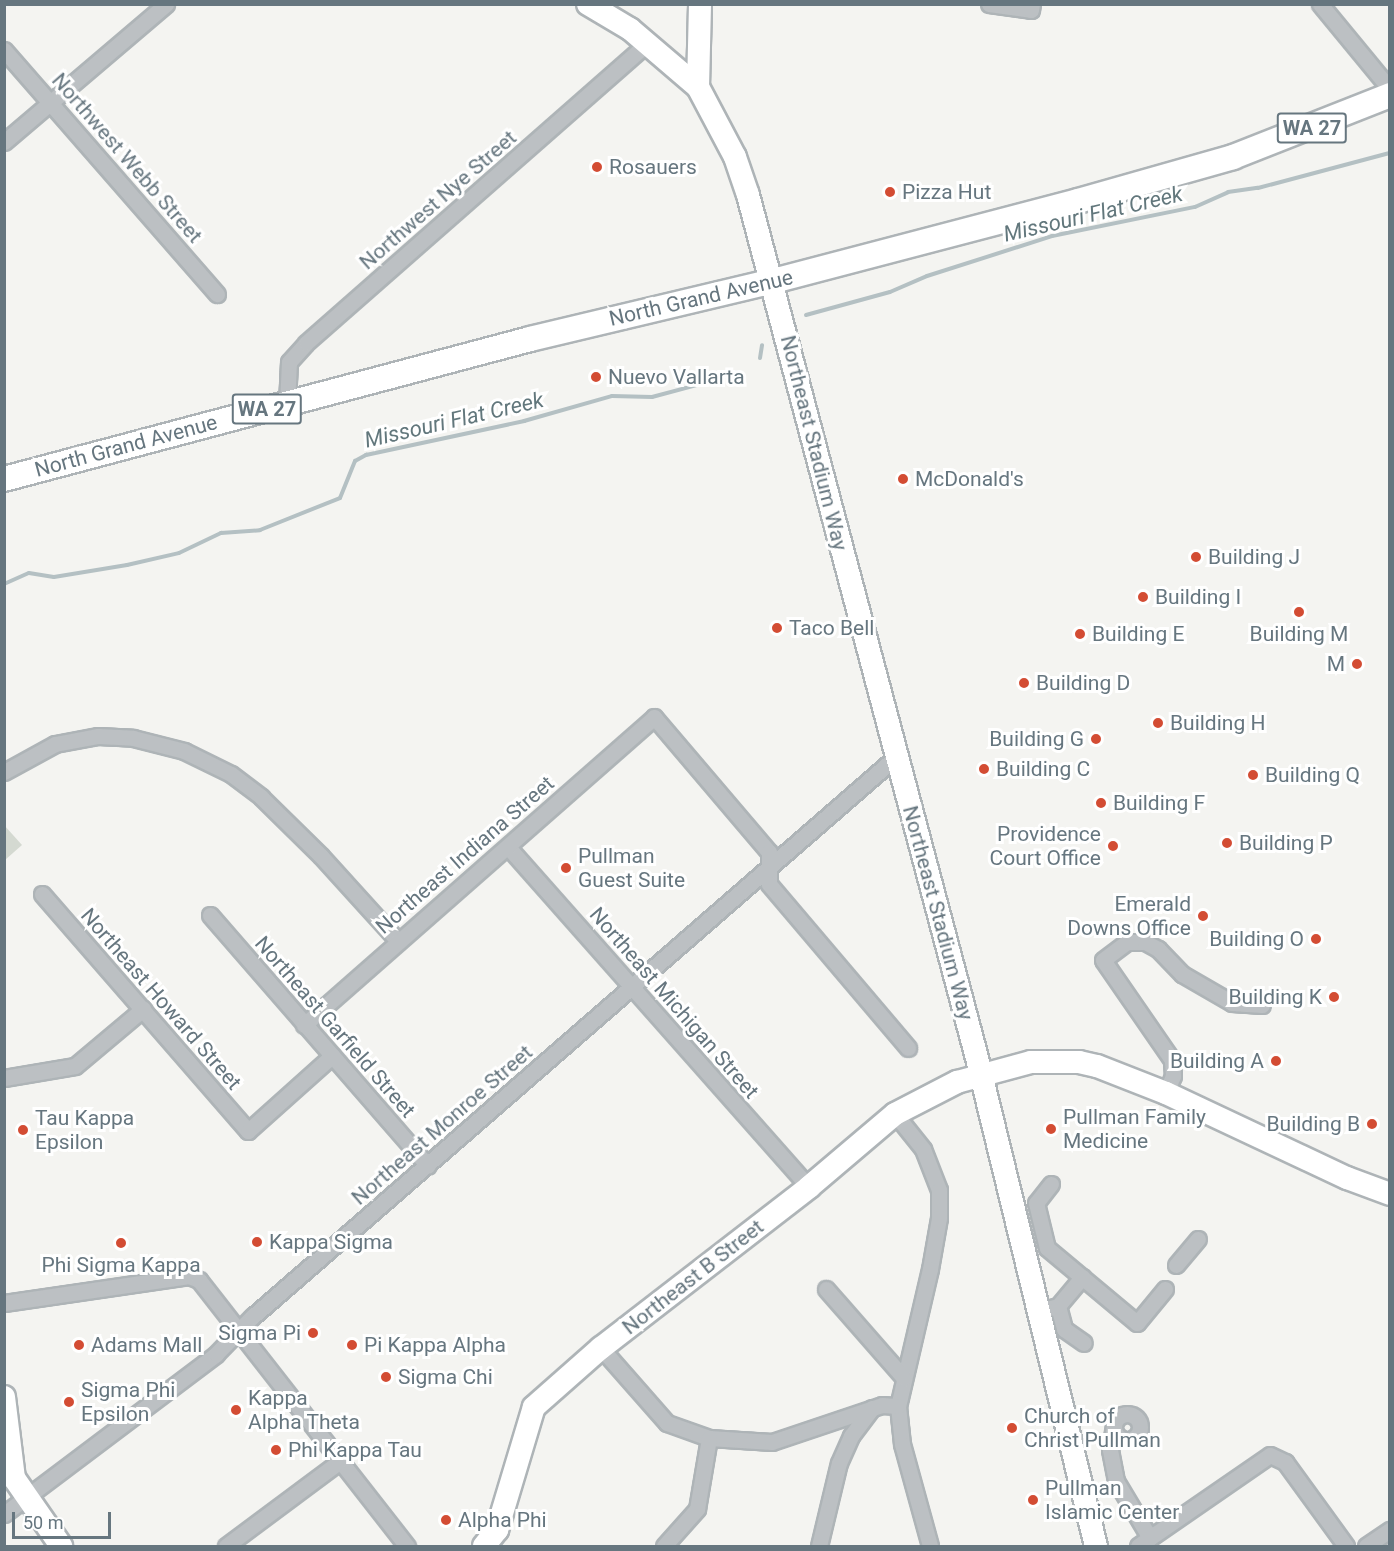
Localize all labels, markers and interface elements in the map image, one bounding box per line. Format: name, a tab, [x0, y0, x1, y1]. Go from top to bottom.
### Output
street label: Northwest Webb Street	[46, 68, 208, 248]
road number: WA 27	[1276, 111, 1348, 145]
street label: Northwest Nye Street	[354, 125, 522, 275]
place label: Rosauers	[609, 154, 697, 180]
marker: Rosauers	[590, 160, 604, 174]
place label: Pizza Hut	[902, 179, 991, 205]
water label: Missouri Flat Creek	[1001, 181, 1185, 247]
marker: Pizza Hut	[883, 185, 897, 199]
street label: North Grand Avenue	[607, 265, 795, 331]
street label: Northeast Stadium Way	[775, 333, 853, 553]
place label: Nuevo Vallarta	[608, 364, 745, 390]
marker: Nuevo Vallarta	[589, 370, 603, 384]
water label: Missouri Flat Creek	[362, 387, 546, 453]
road number: WA 27	[231, 392, 303, 426]
street label: North Grand Avenue	[32, 410, 220, 482]
place label: McDonald's	[915, 466, 1024, 492]
marker: McDonald's	[896, 472, 910, 486]
place label: Building J	[1208, 544, 1300, 570]
marker: Building J	[1189, 550, 1203, 564]
place label: Building I	[1155, 584, 1241, 610]
marker: Building I	[1136, 590, 1150, 604]
marker: Building M	[1292, 605, 1306, 619]
place label: Taco Bell	[789, 615, 874, 641]
marker: Taco Bell	[770, 621, 784, 635]
place label: Building E	[1092, 621, 1184, 647]
place label: Building M	[1250, 621, 1348, 647]
marker: Building E	[1073, 627, 1087, 641]
place label: M	[1327, 651, 1345, 677]
marker: M	[1350, 657, 1364, 671]
place label: Building D	[1036, 670, 1130, 696]
marker: Building D	[1017, 676, 1031, 690]
place label: Building H	[1170, 710, 1265, 736]
marker: Building H	[1151, 716, 1165, 730]
place label: Building G	[989, 726, 1084, 752]
marker: Building G	[1089, 732, 1103, 746]
place label: Building C	[996, 756, 1090, 782]
marker: Building C	[977, 762, 991, 776]
place label: Building Q	[1265, 762, 1360, 788]
marker: Building Q	[1246, 768, 1260, 782]
street label: Northeast Indiana Street	[371, 771, 559, 939]
place label: Building F	[1113, 790, 1205, 816]
marker: Building F	[1094, 796, 1108, 810]
street label: Northeast Stadium Way	[897, 803, 979, 1023]
place label: Providence Court Office	[990, 821, 1101, 871]
place label: Building P	[1239, 830, 1333, 856]
marker: Building P	[1220, 836, 1234, 850]
marker: Providence Court Office	[1106, 839, 1120, 853]
place label: Pullman Guest Suite	[578, 843, 685, 893]
marker: Pullman Guest Suite	[559, 861, 573, 875]
place label: Emerald Downs Office	[1067, 891, 1191, 941]
street label: Northeast Michigan Street	[584, 902, 764, 1104]
street label: Northeast Howard Street	[75, 903, 247, 1095]
marker: Emerald Downs Office	[1196, 909, 1210, 923]
place label: Building O	[1209, 926, 1304, 952]
street label: Northeast Garfield Street	[249, 931, 421, 1123]
marker: Building O	[1309, 932, 1323, 946]
place label: Building K	[1228, 984, 1322, 1010]
marker: Building K	[1327, 990, 1341, 1004]
street label: Northeast Monroe Street	[347, 1040, 537, 1210]
place label: Building A	[1170, 1048, 1264, 1074]
marker: Building A	[1269, 1054, 1283, 1068]
place label: Pullman Family Medicine	[1063, 1104, 1206, 1154]
place label: Tau Kappa Epsilon	[35, 1105, 134, 1155]
place label: Building B	[1266, 1111, 1360, 1137]
marker: Building B	[1365, 1117, 1379, 1131]
marker: Pullman Family Medicine	[1044, 1122, 1058, 1136]
marker: Tau Kappa Epsilon	[16, 1123, 30, 1137]
street label: Northeast B Street	[617, 1214, 769, 1340]
place label: Kappa Sigma	[269, 1229, 393, 1255]
marker: Kappa Sigma	[250, 1235, 264, 1249]
marker: Phi Sigma Kappa	[114, 1236, 128, 1250]
place label: Phi Sigma Kappa	[41, 1252, 201, 1278]
place label: Sigma Pi	[218, 1320, 301, 1346]
marker: Sigma Pi	[306, 1326, 320, 1340]
place label: Adams Mall	[91, 1332, 202, 1358]
place label: Pi Kappa Alpha	[364, 1332, 506, 1358]
marker: Adams Mall	[72, 1338, 86, 1352]
marker: Pi Kappa Alpha	[345, 1338, 359, 1352]
place label: Sigma Chi	[398, 1364, 493, 1390]
marker: Sigma Chi	[379, 1370, 393, 1384]
place label: Sigma Phi Epsilon	[81, 1377, 175, 1427]
place label: Kappa Alpha Theta	[248, 1385, 360, 1435]
marker: Sigma Phi Epsilon	[62, 1395, 76, 1409]
marker: Kappa Alpha Theta	[229, 1403, 243, 1417]
place label: Church of Christ Pullman	[1024, 1403, 1161, 1453]
marker: Church of Christ Pullman	[1005, 1421, 1019, 1435]
place label: Phi Kappa Tau	[288, 1437, 422, 1463]
marker: Phi Kappa Tau	[269, 1443, 283, 1457]
place label: Pullman Islamic Center	[1045, 1475, 1179, 1525]
marker: Pullman Islamic Center	[1026, 1493, 1040, 1507]
scale bar	[15, 1500, 114, 1538]
place label: Alpha Phi	[458, 1507, 547, 1533]
text: 50 m	[23, 1512, 63, 1533]
marker: Alpha Phi	[439, 1513, 453, 1527]

